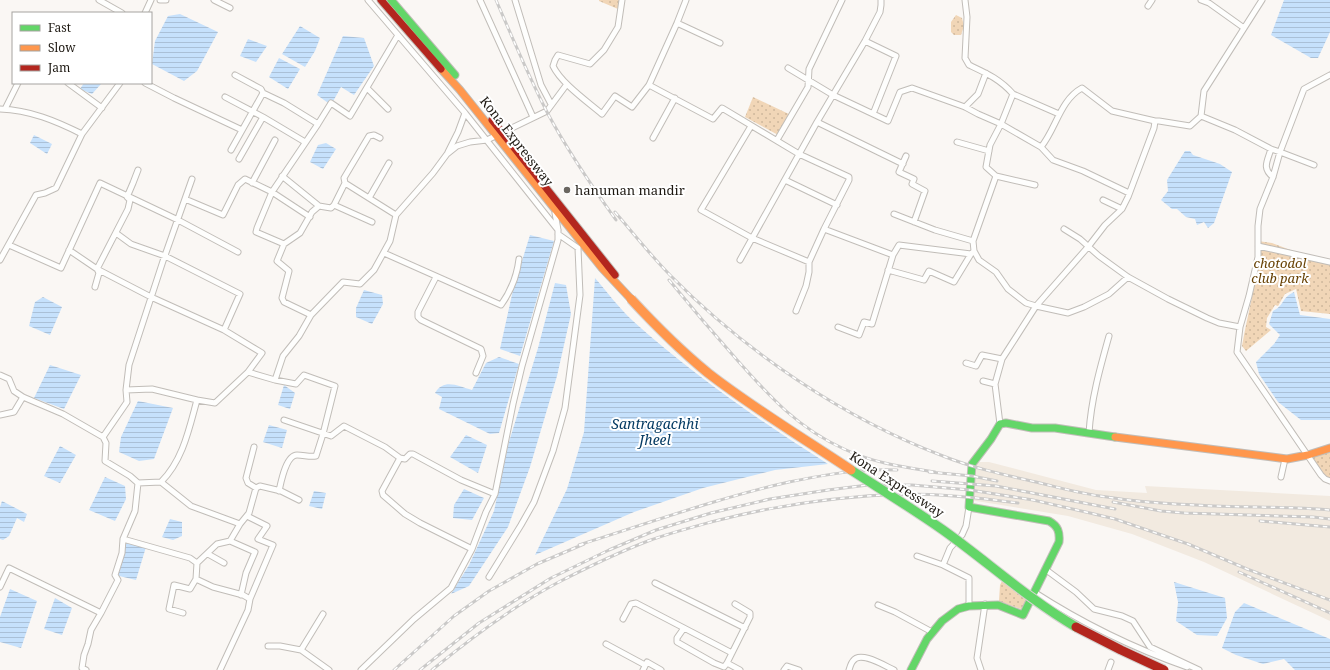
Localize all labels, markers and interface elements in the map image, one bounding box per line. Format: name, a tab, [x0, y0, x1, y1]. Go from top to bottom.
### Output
legend	[12, 12, 152, 84]
text: Fast	[48, 19, 71, 36]
text: Slow	[48, 39, 76, 56]
text: Jam	[47, 59, 70, 76]
street label: Kona Expressway	[476, 92, 558, 190]
place label: hanuman mandir	[575, 181, 685, 199]
marker: hanuman mandir	[562, 185, 572, 195]
park label: chotodol club park	[1251, 254, 1309, 287]
water label: Santragachhi Jheel	[611, 414, 699, 449]
street label: Kona Expressway	[846, 447, 948, 522]

